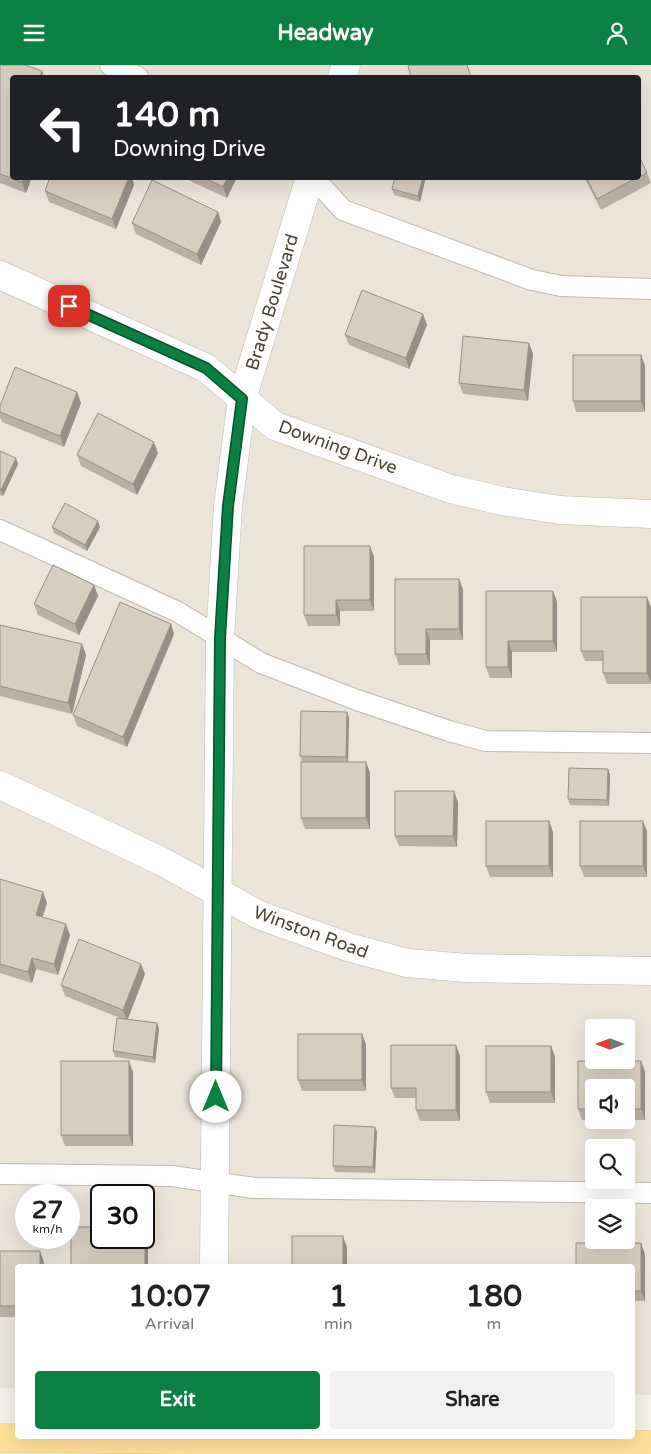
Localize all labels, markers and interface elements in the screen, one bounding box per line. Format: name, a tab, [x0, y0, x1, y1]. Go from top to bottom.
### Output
icon: menu	[20, 19, 48, 47]
icon: person	[603, 19, 631, 47]
text: Headway	[277, 20, 374, 46]
text: 140 m	[113, 94, 220, 136]
icon: left	[30, 95, 95, 160]
text: Downing Drive	[113, 136, 266, 162]
street label: Brady Boulevard	[241, 231, 303, 373]
pin	[48, 285, 90, 327]
icon: arrive	[55, 292, 83, 320]
street label: Downing Drive	[275, 415, 401, 479]
street label: Winston Road	[251, 901, 371, 963]
north arrow	[585, 1019, 635, 1069]
map controls	[585, 1019, 635, 1249]
position arrow	[189, 1070, 241, 1122]
button: sound	[585, 1079, 635, 1129]
button: search	[585, 1139, 635, 1189]
speed limit sign: 30	[90, 1184, 155, 1249]
text: 27	[32, 1195, 63, 1225]
button: layers	[585, 1199, 635, 1249]
text: km/h	[32, 1222, 63, 1236]
text: 10:07	[128, 1278, 211, 1315]
text: 1	[329, 1278, 348, 1315]
text: 180	[466, 1278, 522, 1315]
text: Arrival	[145, 1314, 194, 1334]
text: min	[324, 1314, 353, 1334]
text: m	[486, 1314, 501, 1334]
button: Exit	[35, 1371, 320, 1429]
button: Share	[330, 1371, 615, 1429]

